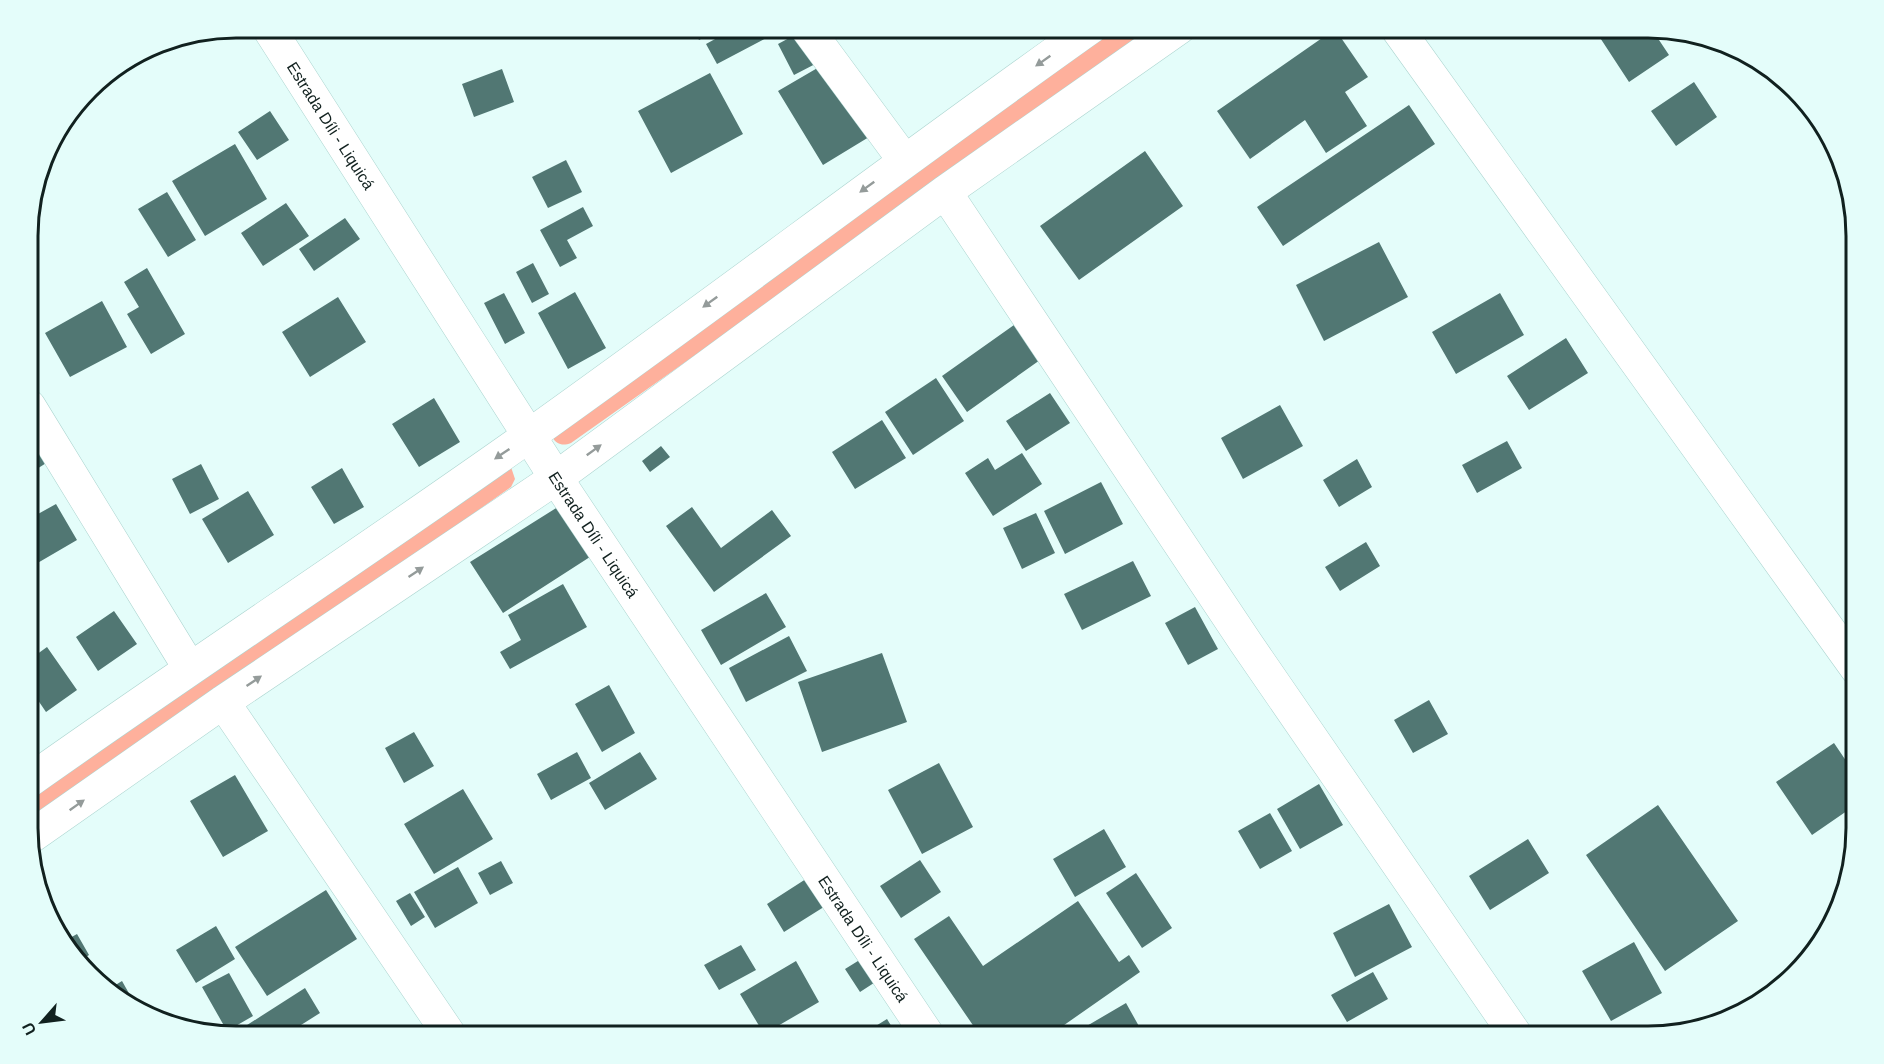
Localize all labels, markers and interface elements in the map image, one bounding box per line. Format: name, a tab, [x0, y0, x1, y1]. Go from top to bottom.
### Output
one-way arrow	[1035, 55, 1051, 67]
street label: Estrada Díli - Liquicá	[284, 59, 378, 193]
one-way arrow	[860, 181, 876, 193]
one-way arrow	[703, 296, 719, 308]
one-way arrow	[586, 445, 601, 457]
one-way arrow	[494, 448, 510, 460]
street label: Estrada Díli - Liquicá	[546, 468, 642, 601]
one-way arrow	[407, 567, 424, 578]
one-way arrow	[245, 675, 261, 687]
one-way arrow	[69, 799, 84, 811]
street label: Estrada Díli - Liquicá	[815, 873, 912, 1005]
north arrow	[12, 992, 72, 1052]
text: U	[19, 1020, 39, 1038]

